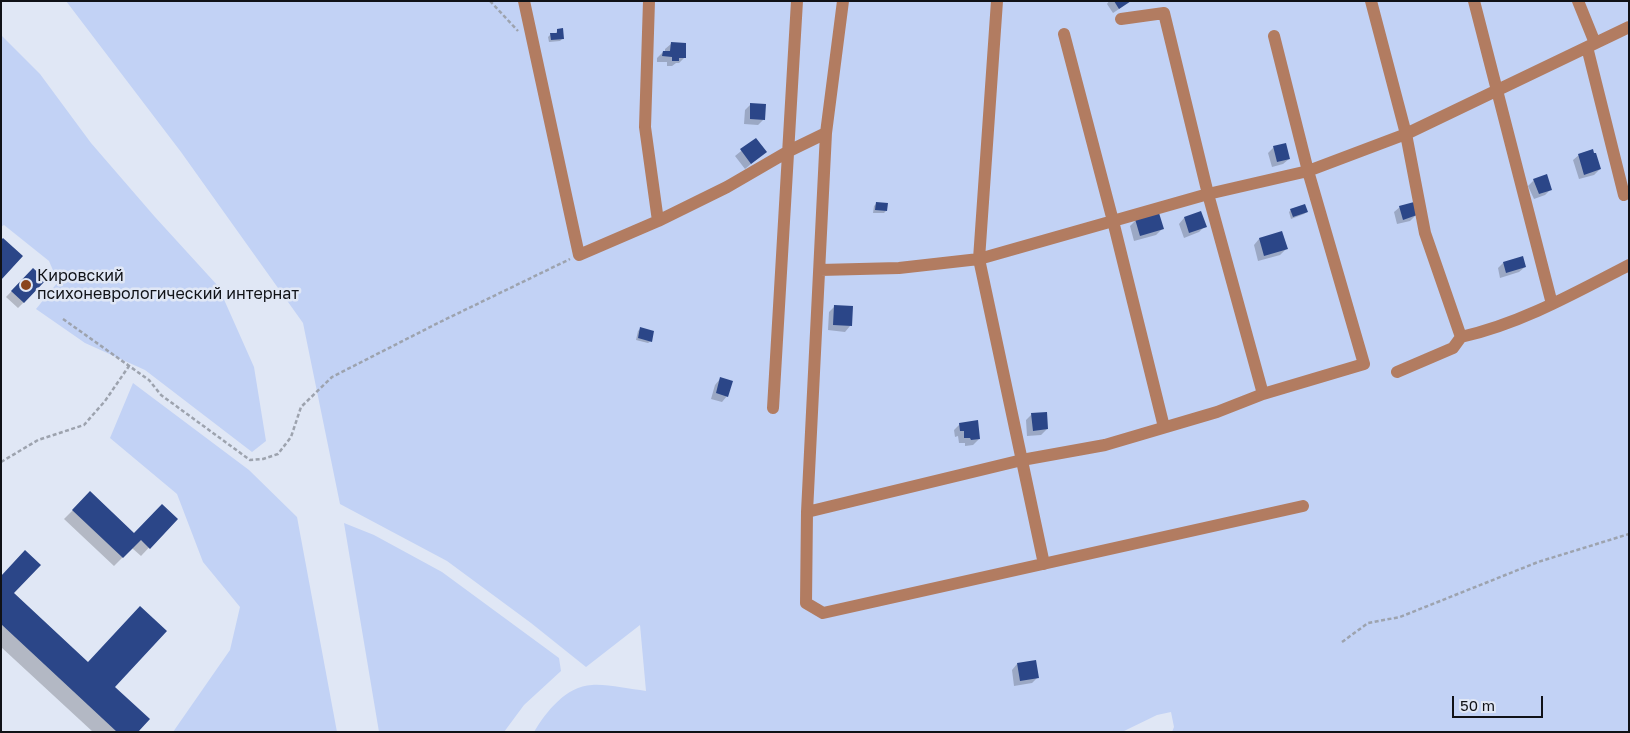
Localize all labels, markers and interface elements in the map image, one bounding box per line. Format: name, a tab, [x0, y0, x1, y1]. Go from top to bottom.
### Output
place label: Кировский психоневрологический интернат	[37, 266, 299, 304]
marker: Кировский психоневрологический интернат	[19, 278, 33, 292]
scale bar	[1455, 686, 1546, 718]
text: 50 m	[1460, 696, 1495, 714]

